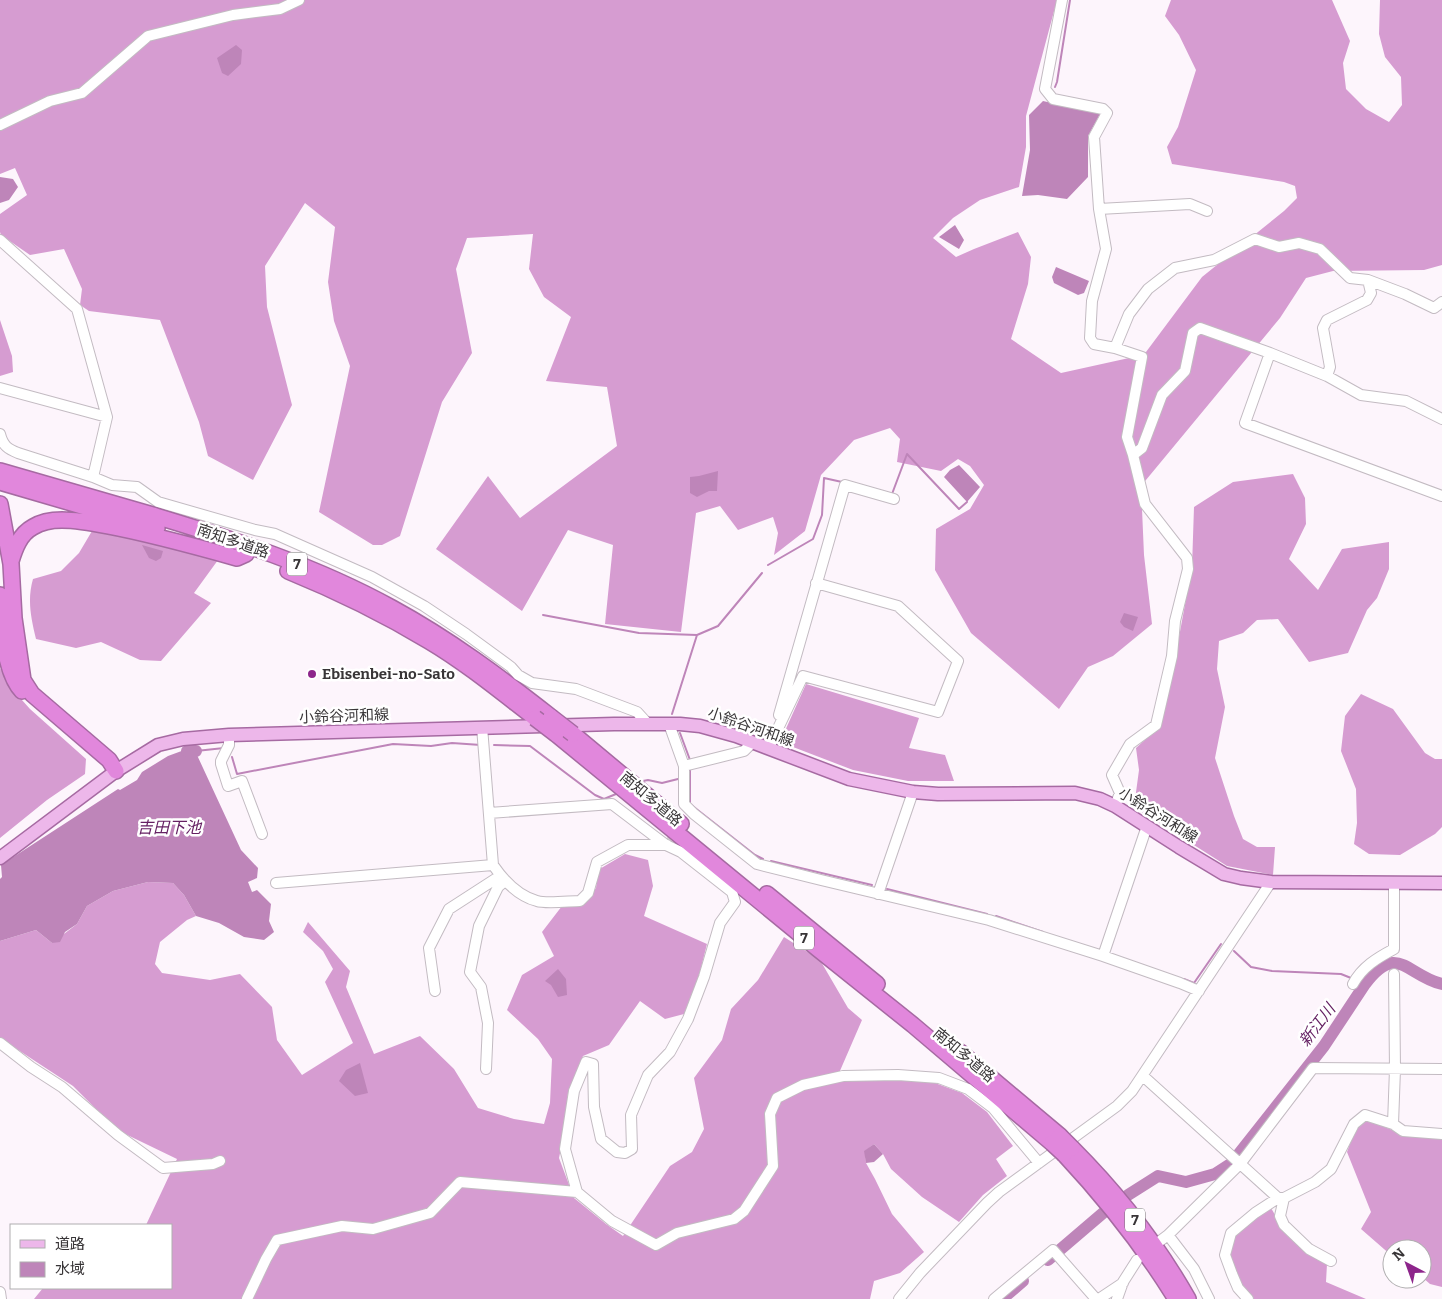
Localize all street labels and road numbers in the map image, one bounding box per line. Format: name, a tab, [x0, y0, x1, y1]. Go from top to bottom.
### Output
street label: 南知多道路	[195, 520, 271, 562]
road number: 7	[287, 552, 307, 576]
street label: 小鈴谷河和線	[706, 704, 796, 750]
street label: 小鈴谷河和線	[299, 705, 389, 727]
street label: 南知多道路	[616, 768, 686, 830]
street label: 小鈴谷河和線	[1115, 784, 1201, 846]
road number: 7	[794, 926, 814, 950]
street label: 南知多道路	[929, 1024, 999, 1086]
road number: 7	[1125, 1208, 1145, 1232]

